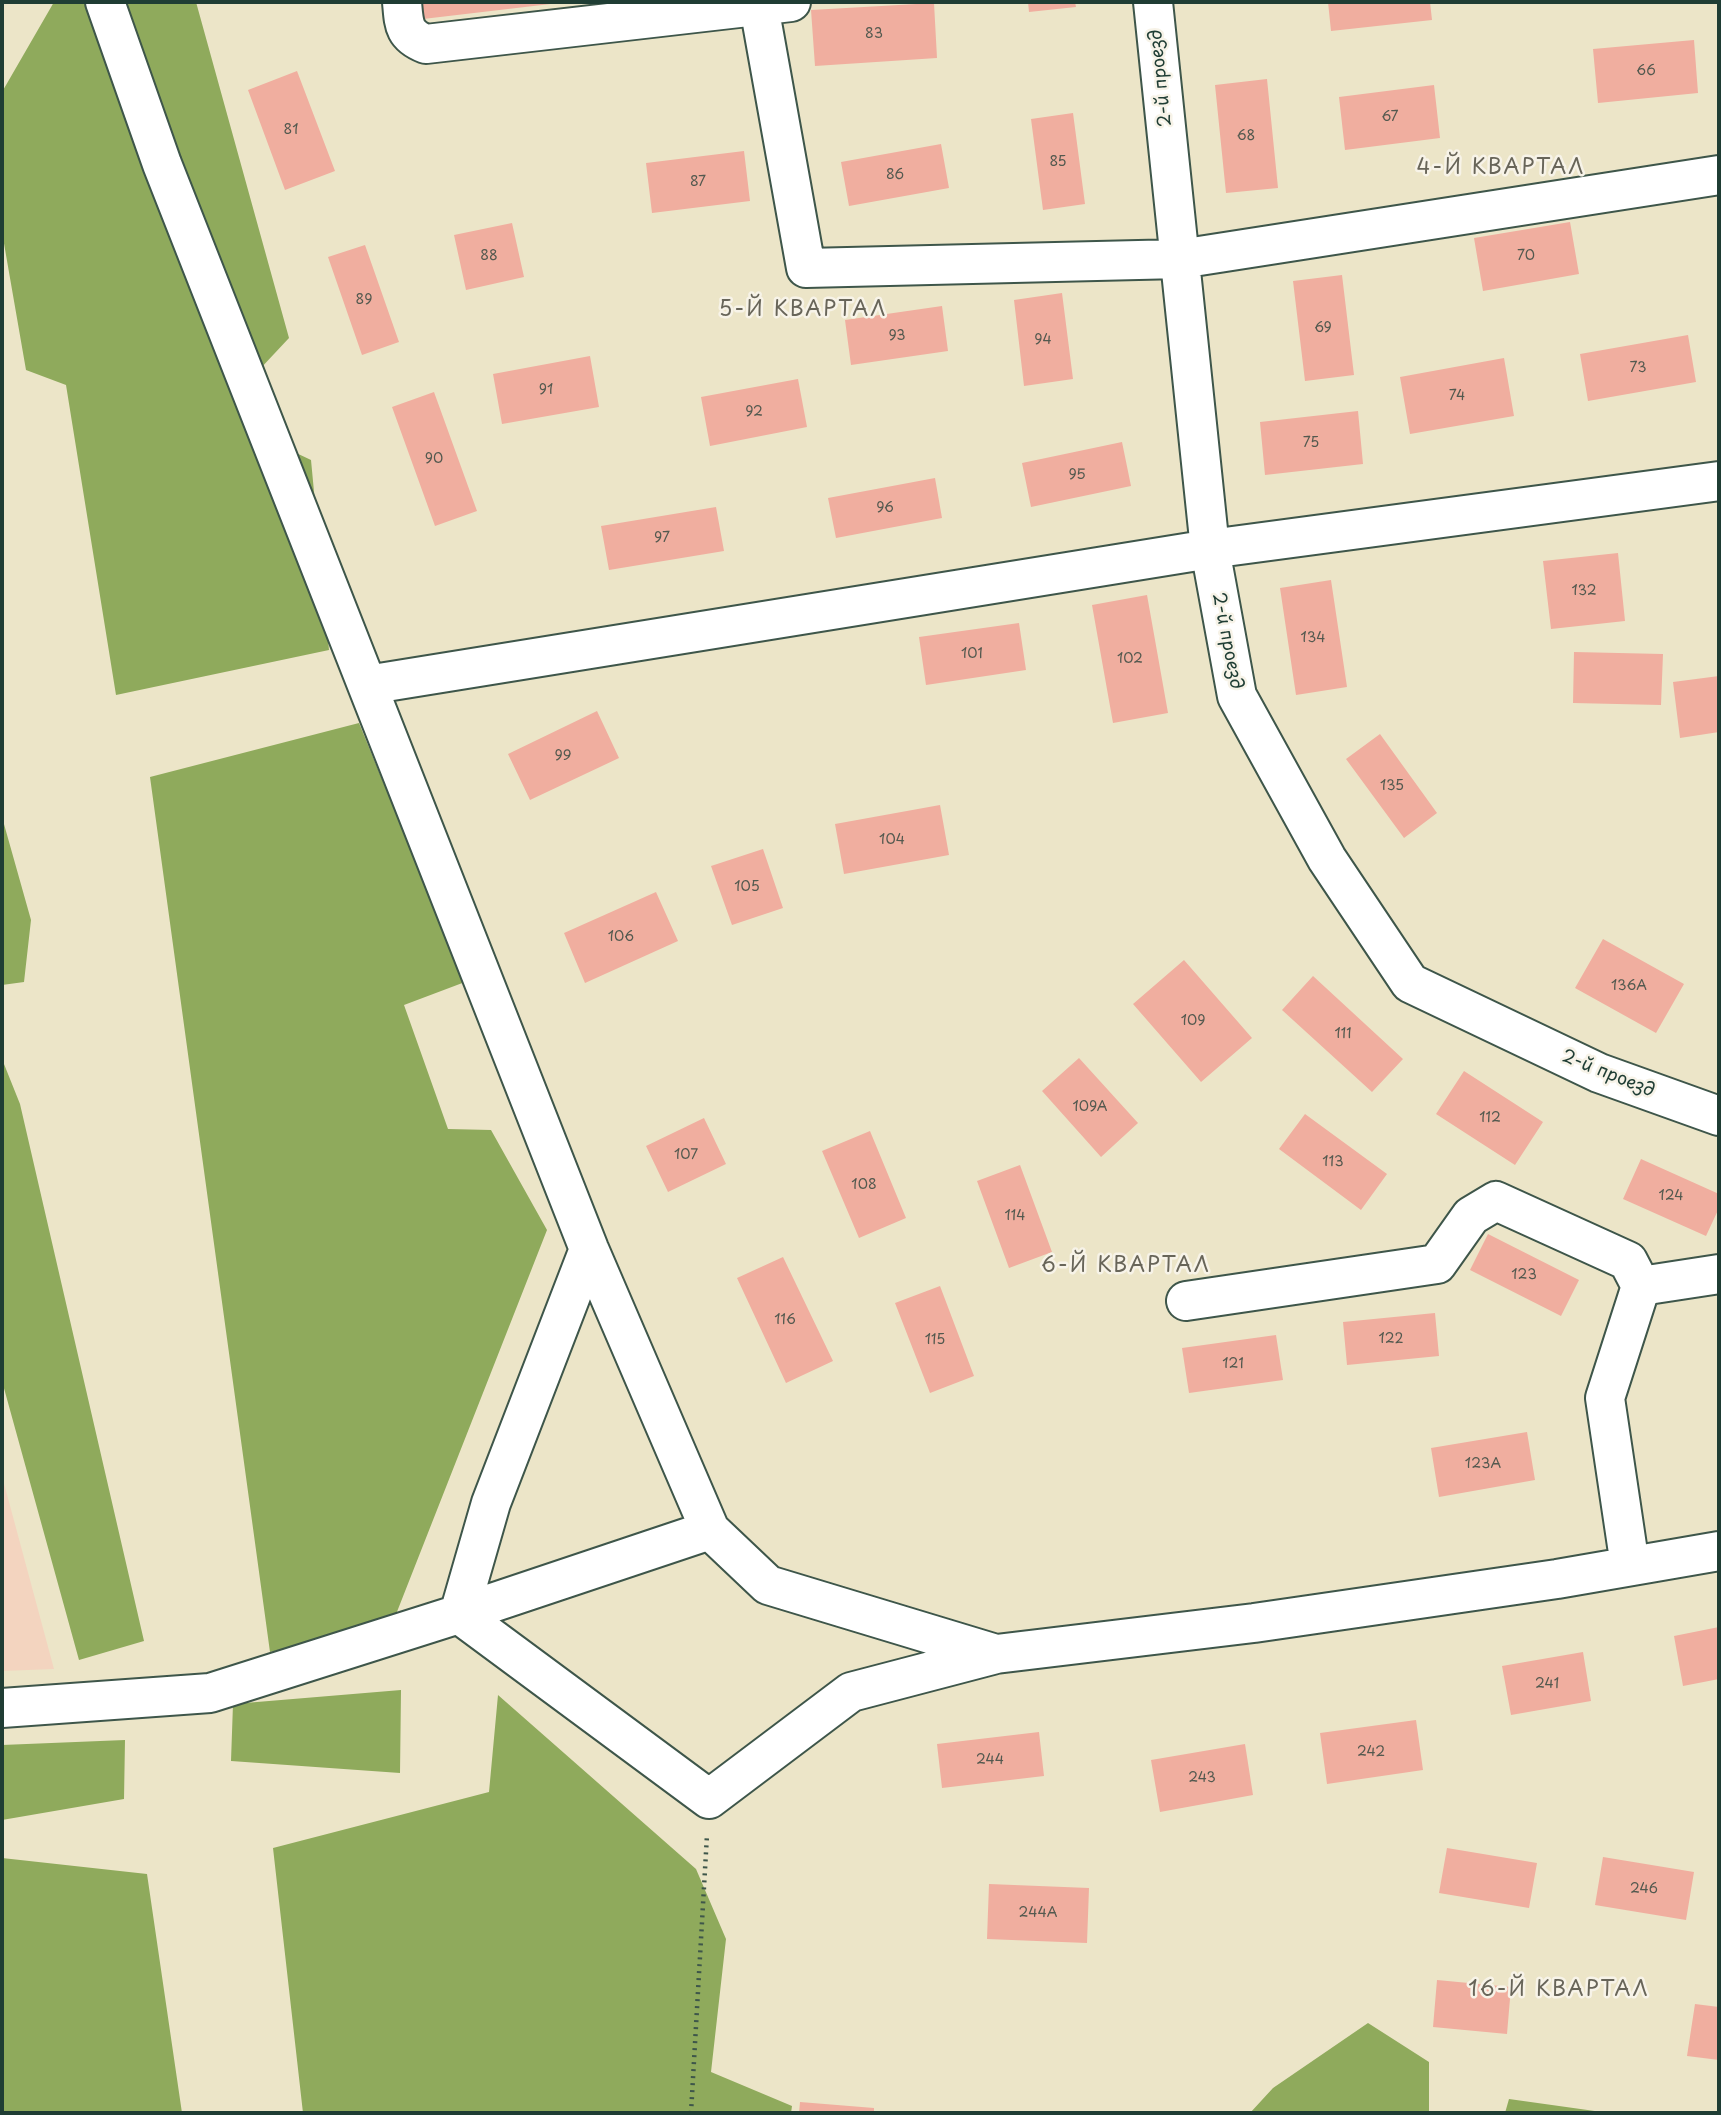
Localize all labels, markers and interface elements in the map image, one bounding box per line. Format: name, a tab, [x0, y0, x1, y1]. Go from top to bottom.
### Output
house number: 83	[865, 26, 883, 42]
street label: 2-й проезд	[1145, 28, 1177, 128]
house number: 66	[1636, 63, 1656, 79]
house number: 67	[1381, 109, 1399, 125]
house number: 81	[284, 122, 298, 138]
house number: 68	[1237, 128, 1255, 144]
house number: 85	[1049, 154, 1067, 170]
district label: 4-Й КВАРТАЛ	[1417, 155, 1585, 181]
house number: 86	[886, 167, 904, 183]
house number: 87	[690, 174, 706, 190]
house number: 88	[480, 248, 498, 264]
house number: 70	[1517, 248, 1535, 264]
house number: 89	[356, 292, 372, 308]
district label: 5-Й КВАРТАЛ	[719, 297, 887, 323]
house number: 69	[1314, 320, 1332, 336]
house number: 93	[888, 328, 906, 344]
house number: 94	[1034, 332, 1052, 348]
house number: 73	[1630, 360, 1646, 376]
house number: 91	[539, 382, 553, 398]
house number: 74	[1449, 388, 1465, 404]
house number: 92	[745, 404, 763, 420]
house number: 75	[1303, 435, 1319, 451]
house number: 90	[425, 451, 443, 467]
house number: 95	[1068, 467, 1086, 483]
house number: 96	[876, 500, 894, 516]
house number: 97	[654, 530, 670, 546]
house number: 132	[1571, 583, 1597, 599]
street label: 2-й проезд	[1207, 591, 1247, 691]
house number: 134	[1301, 630, 1325, 646]
house number: 101	[961, 646, 983, 662]
house number: 102	[1117, 651, 1143, 667]
house number: 99	[554, 748, 572, 764]
house number: 135	[1380, 778, 1404, 794]
house number: 104	[879, 832, 905, 848]
house number: 105	[734, 879, 760, 895]
house number: 106	[608, 929, 634, 945]
house number: 136А	[1611, 978, 1647, 994]
house number: 109	[1181, 1013, 1205, 1029]
house number: 111	[1334, 1026, 1352, 1042]
street label: 2-й проезд	[1558, 1046, 1658, 1102]
house number: 109А	[1073, 1099, 1107, 1115]
house number: 112	[1479, 1110, 1501, 1126]
house number: 107	[674, 1147, 698, 1163]
house number: 113	[1322, 1154, 1344, 1170]
house number: 108	[851, 1177, 877, 1193]
house number: 124	[1658, 1188, 1684, 1204]
house number: 114	[1005, 1208, 1025, 1224]
district label: 6-Й КВАРТАЛ	[1042, 1253, 1210, 1279]
house number: 123	[1511, 1267, 1537, 1283]
house number: 116	[774, 1312, 796, 1328]
house number: 122	[1378, 1331, 1404, 1347]
house number: 115	[925, 1332, 945, 1348]
house number: 121	[1222, 1356, 1244, 1372]
house number: 123А	[1465, 1456, 1501, 1472]
house number: 241	[1535, 1676, 1559, 1692]
house number: 242	[1357, 1744, 1385, 1760]
house number: 244	[976, 1752, 1004, 1768]
house number: 243	[1188, 1770, 1216, 1786]
house number: 246	[1630, 1881, 1658, 1897]
house number: 244А	[1019, 1905, 1057, 1921]
district label: 16-Й КВАРТАЛ	[1469, 1977, 1649, 2003]

